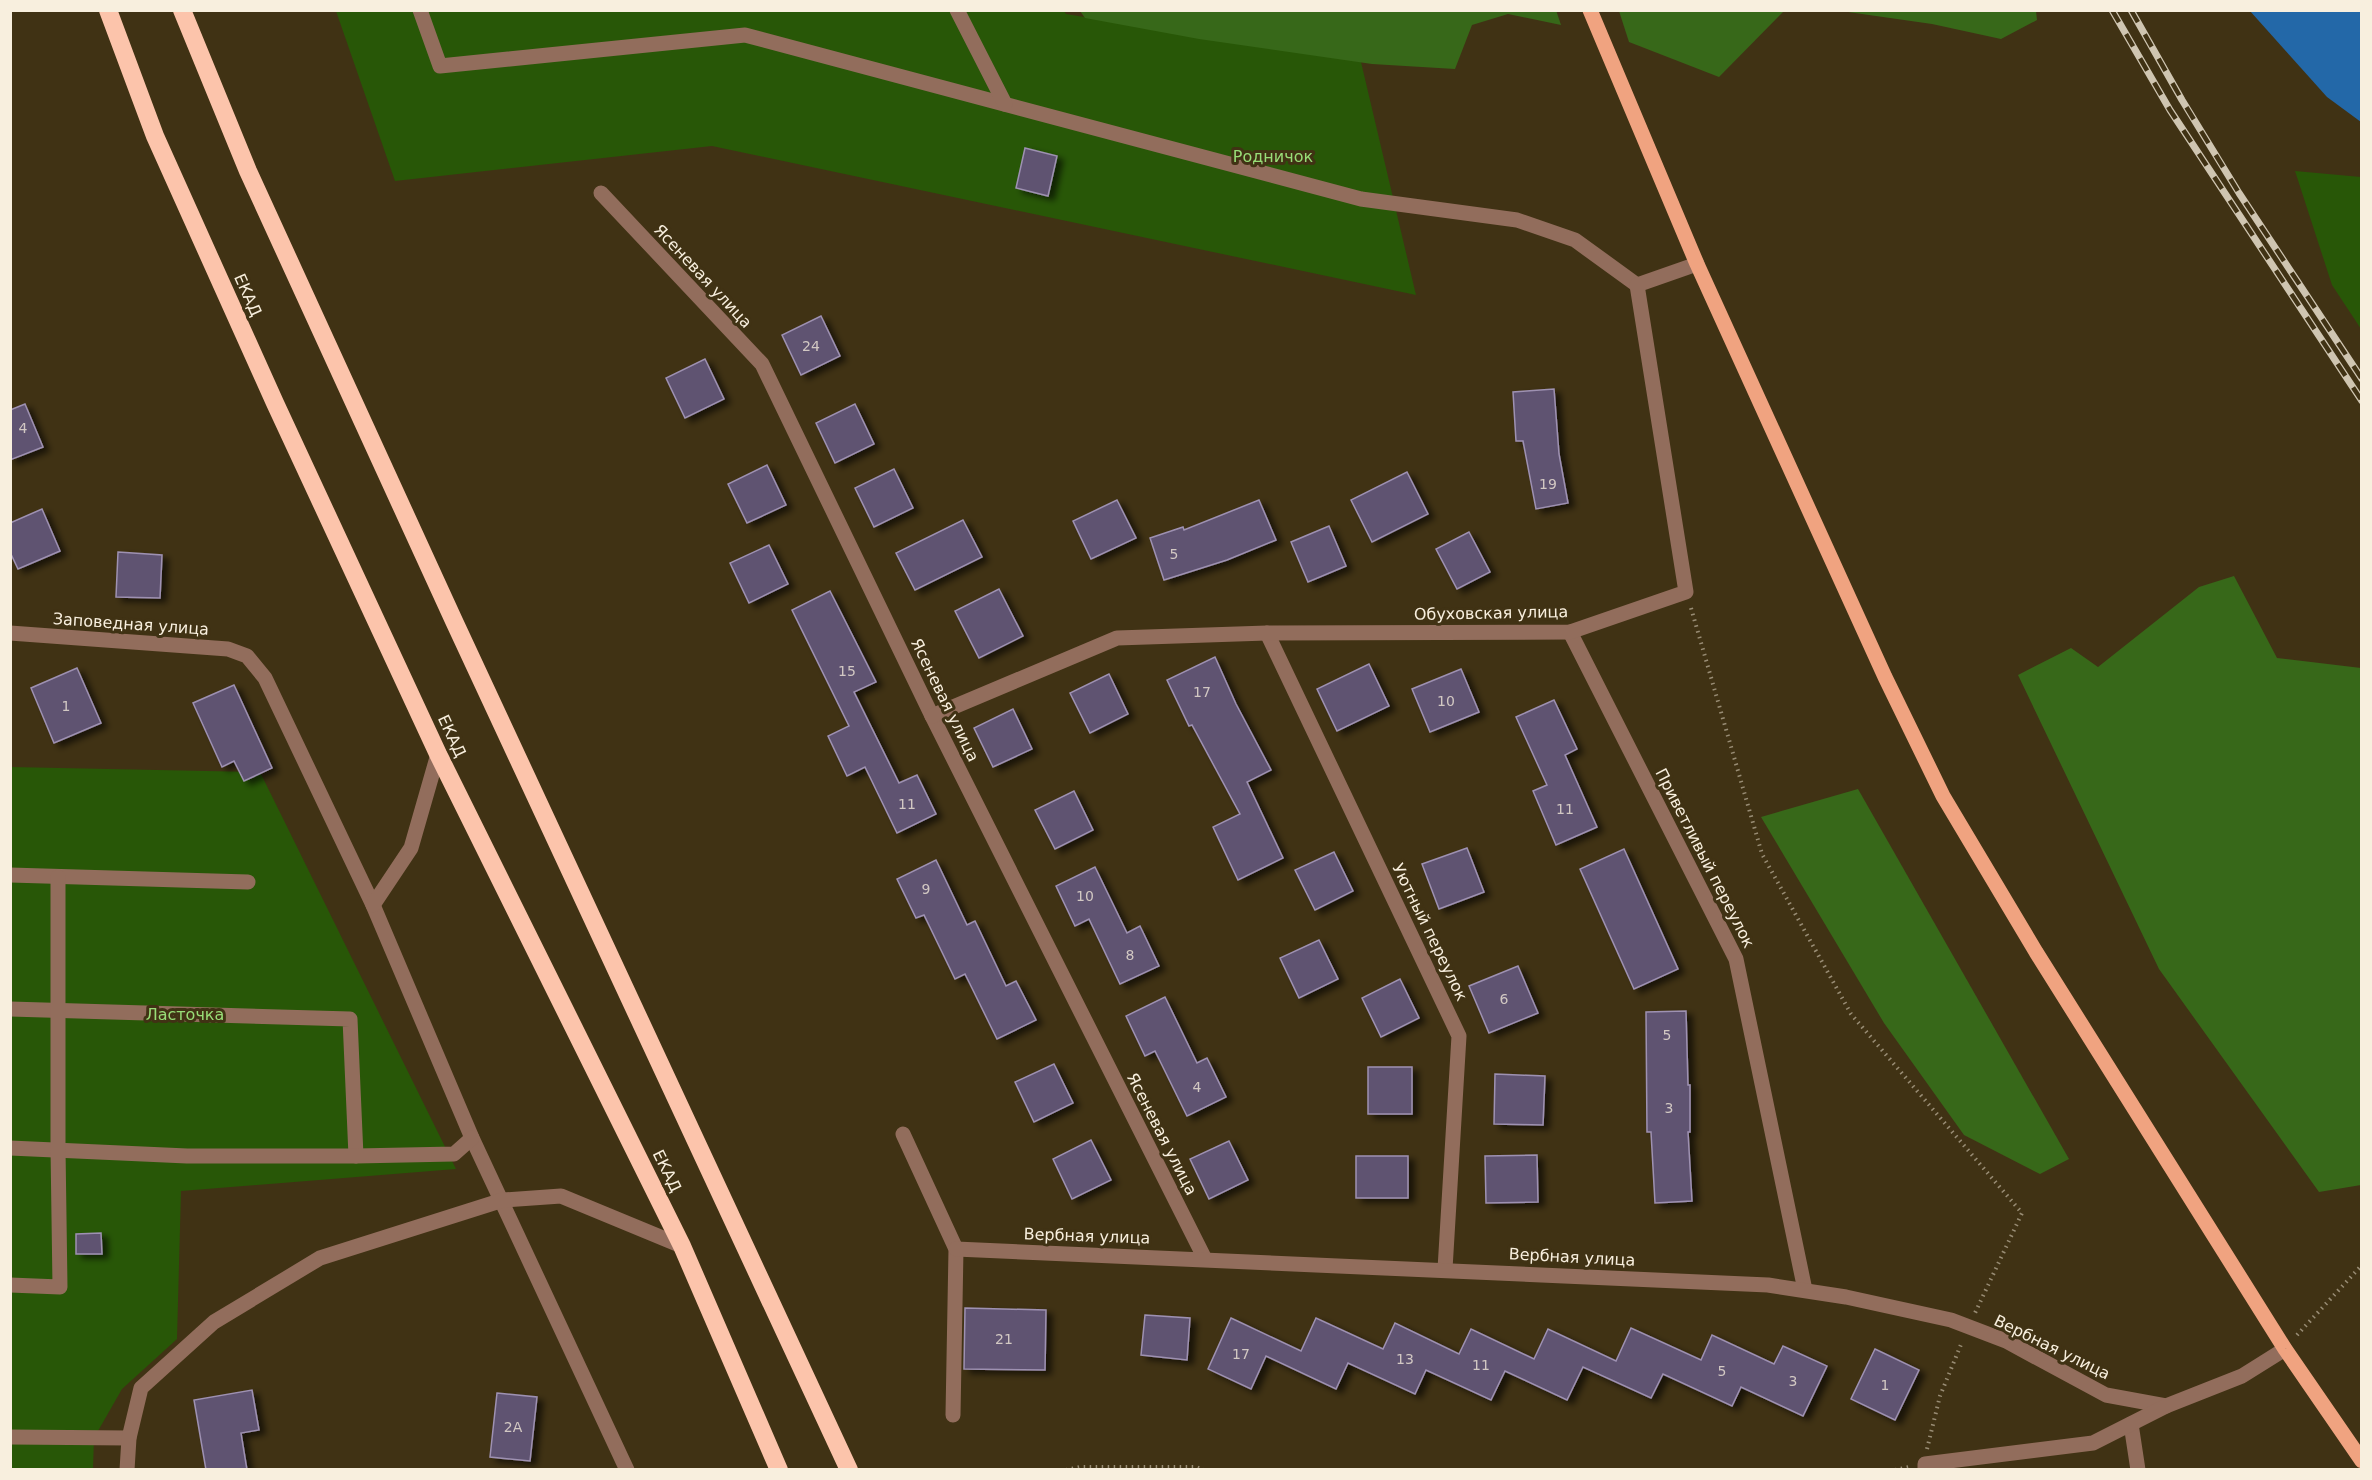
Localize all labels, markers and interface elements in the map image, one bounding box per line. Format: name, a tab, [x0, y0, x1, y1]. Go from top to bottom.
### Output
park label: Родничок	[1233, 147, 1313, 166]
street label: Ясеневая улица	[650, 220, 756, 332]
street label: ЕКАД	[230, 271, 266, 319]
house number: 24	[802, 338, 820, 354]
house number: 4	[19, 420, 28, 436]
house number: 19	[1539, 476, 1557, 492]
house number: 5	[1170, 546, 1178, 562]
street label: Обуховская улица	[1414, 602, 1568, 624]
street label: Заповедная улица	[52, 609, 210, 639]
street label: Ясеневая улица	[907, 635, 983, 765]
house number: 15	[838, 663, 856, 679]
house number: 17	[1193, 684, 1211, 700]
house number: 10	[1437, 693, 1455, 709]
house number: 1	[62, 698, 70, 714]
street label: ЕКАД	[434, 712, 470, 760]
street label: Приветливый переулок	[1651, 765, 1759, 951]
house number: 11	[898, 796, 916, 812]
house number: 11	[1556, 801, 1574, 817]
street label: Уютный переулок	[1388, 860, 1472, 1004]
house number: 9	[922, 881, 930, 897]
house number: 10	[1076, 888, 1094, 904]
house number: 8	[1126, 947, 1134, 963]
house number: 6	[1500, 991, 1509, 1007]
park label: Ласточка	[146, 1005, 224, 1024]
house number: 5	[1663, 1027, 1671, 1043]
street label: Ясеневая улица	[1123, 1070, 1201, 1198]
house number: 4	[1193, 1079, 1202, 1095]
house number: 3	[1665, 1100, 1673, 1116]
street label: ЕКАД	[649, 1147, 685, 1195]
street label: Вербная улица	[1023, 1224, 1151, 1248]
street label: Вербная улица	[1508, 1244, 1636, 1270]
street label: Вербная улица	[1991, 1311, 2113, 1383]
house number: 21	[995, 1331, 1013, 1347]
house number: 17	[1232, 1346, 1250, 1362]
house number: 13	[1396, 1351, 1414, 1367]
house number: 11	[1472, 1357, 1490, 1373]
house number: 5	[1718, 1363, 1726, 1379]
house number: 3	[1789, 1373, 1797, 1389]
house number: 1	[1881, 1377, 1889, 1393]
house number: 2А	[504, 1419, 523, 1435]

